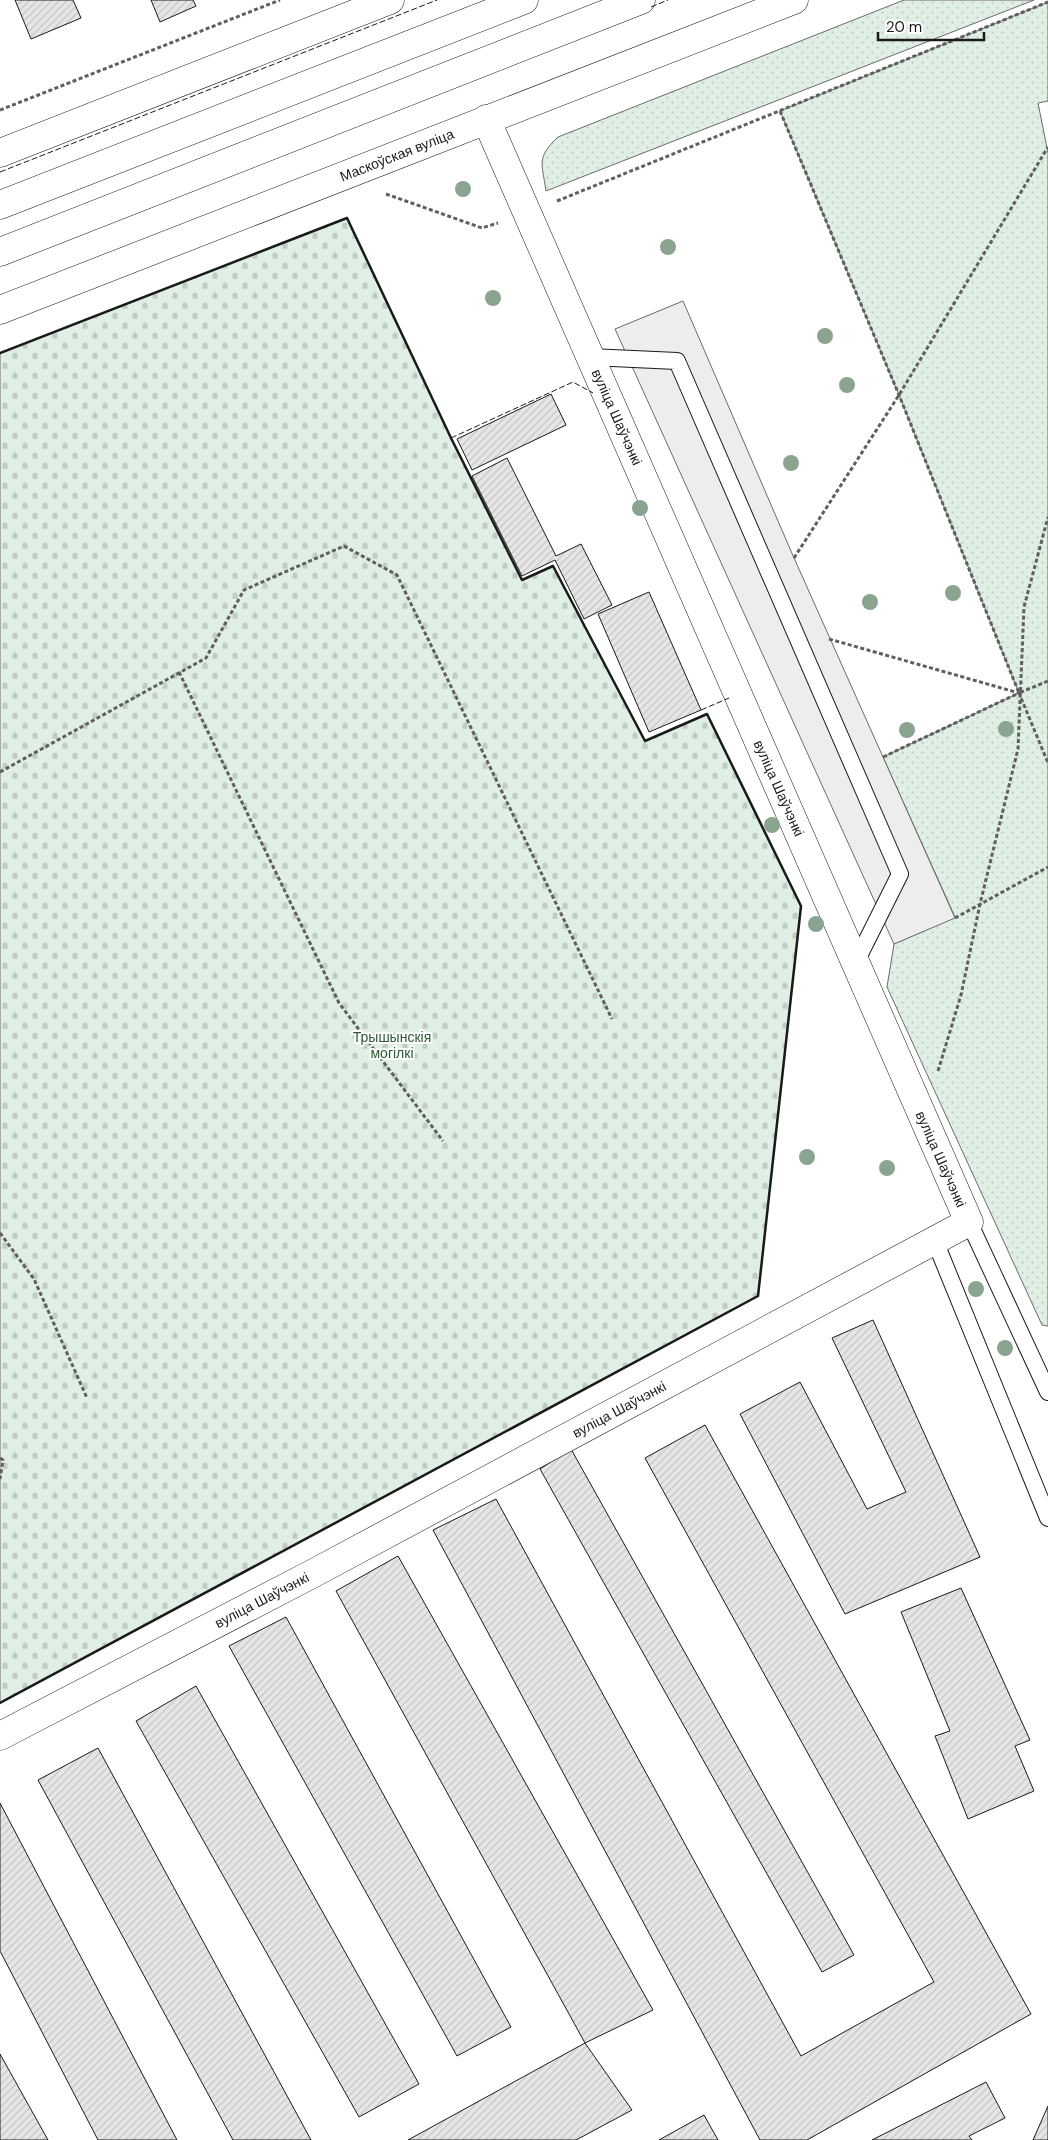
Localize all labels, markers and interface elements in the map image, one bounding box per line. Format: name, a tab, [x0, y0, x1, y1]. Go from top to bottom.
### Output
scale bar	[878, 10, 984, 42]
text: 20 m	[886, 17, 922, 37]
street label: Маскоўская вуліца	[337, 125, 457, 185]
street label: вуліца Шаўчэнкі	[588, 366, 646, 468]
street label: вуліца Шаўчэнкі	[750, 737, 808, 839]
park label: Трышынскія могілкі	[353, 1028, 431, 1062]
street label: вуліца Шаўчэнкі	[912, 1108, 970, 1210]
street label: вуліца Шаўчэнкі	[569, 1377, 669, 1442]
street label: вуліца Шаўчэнкі	[212, 1568, 312, 1632]

